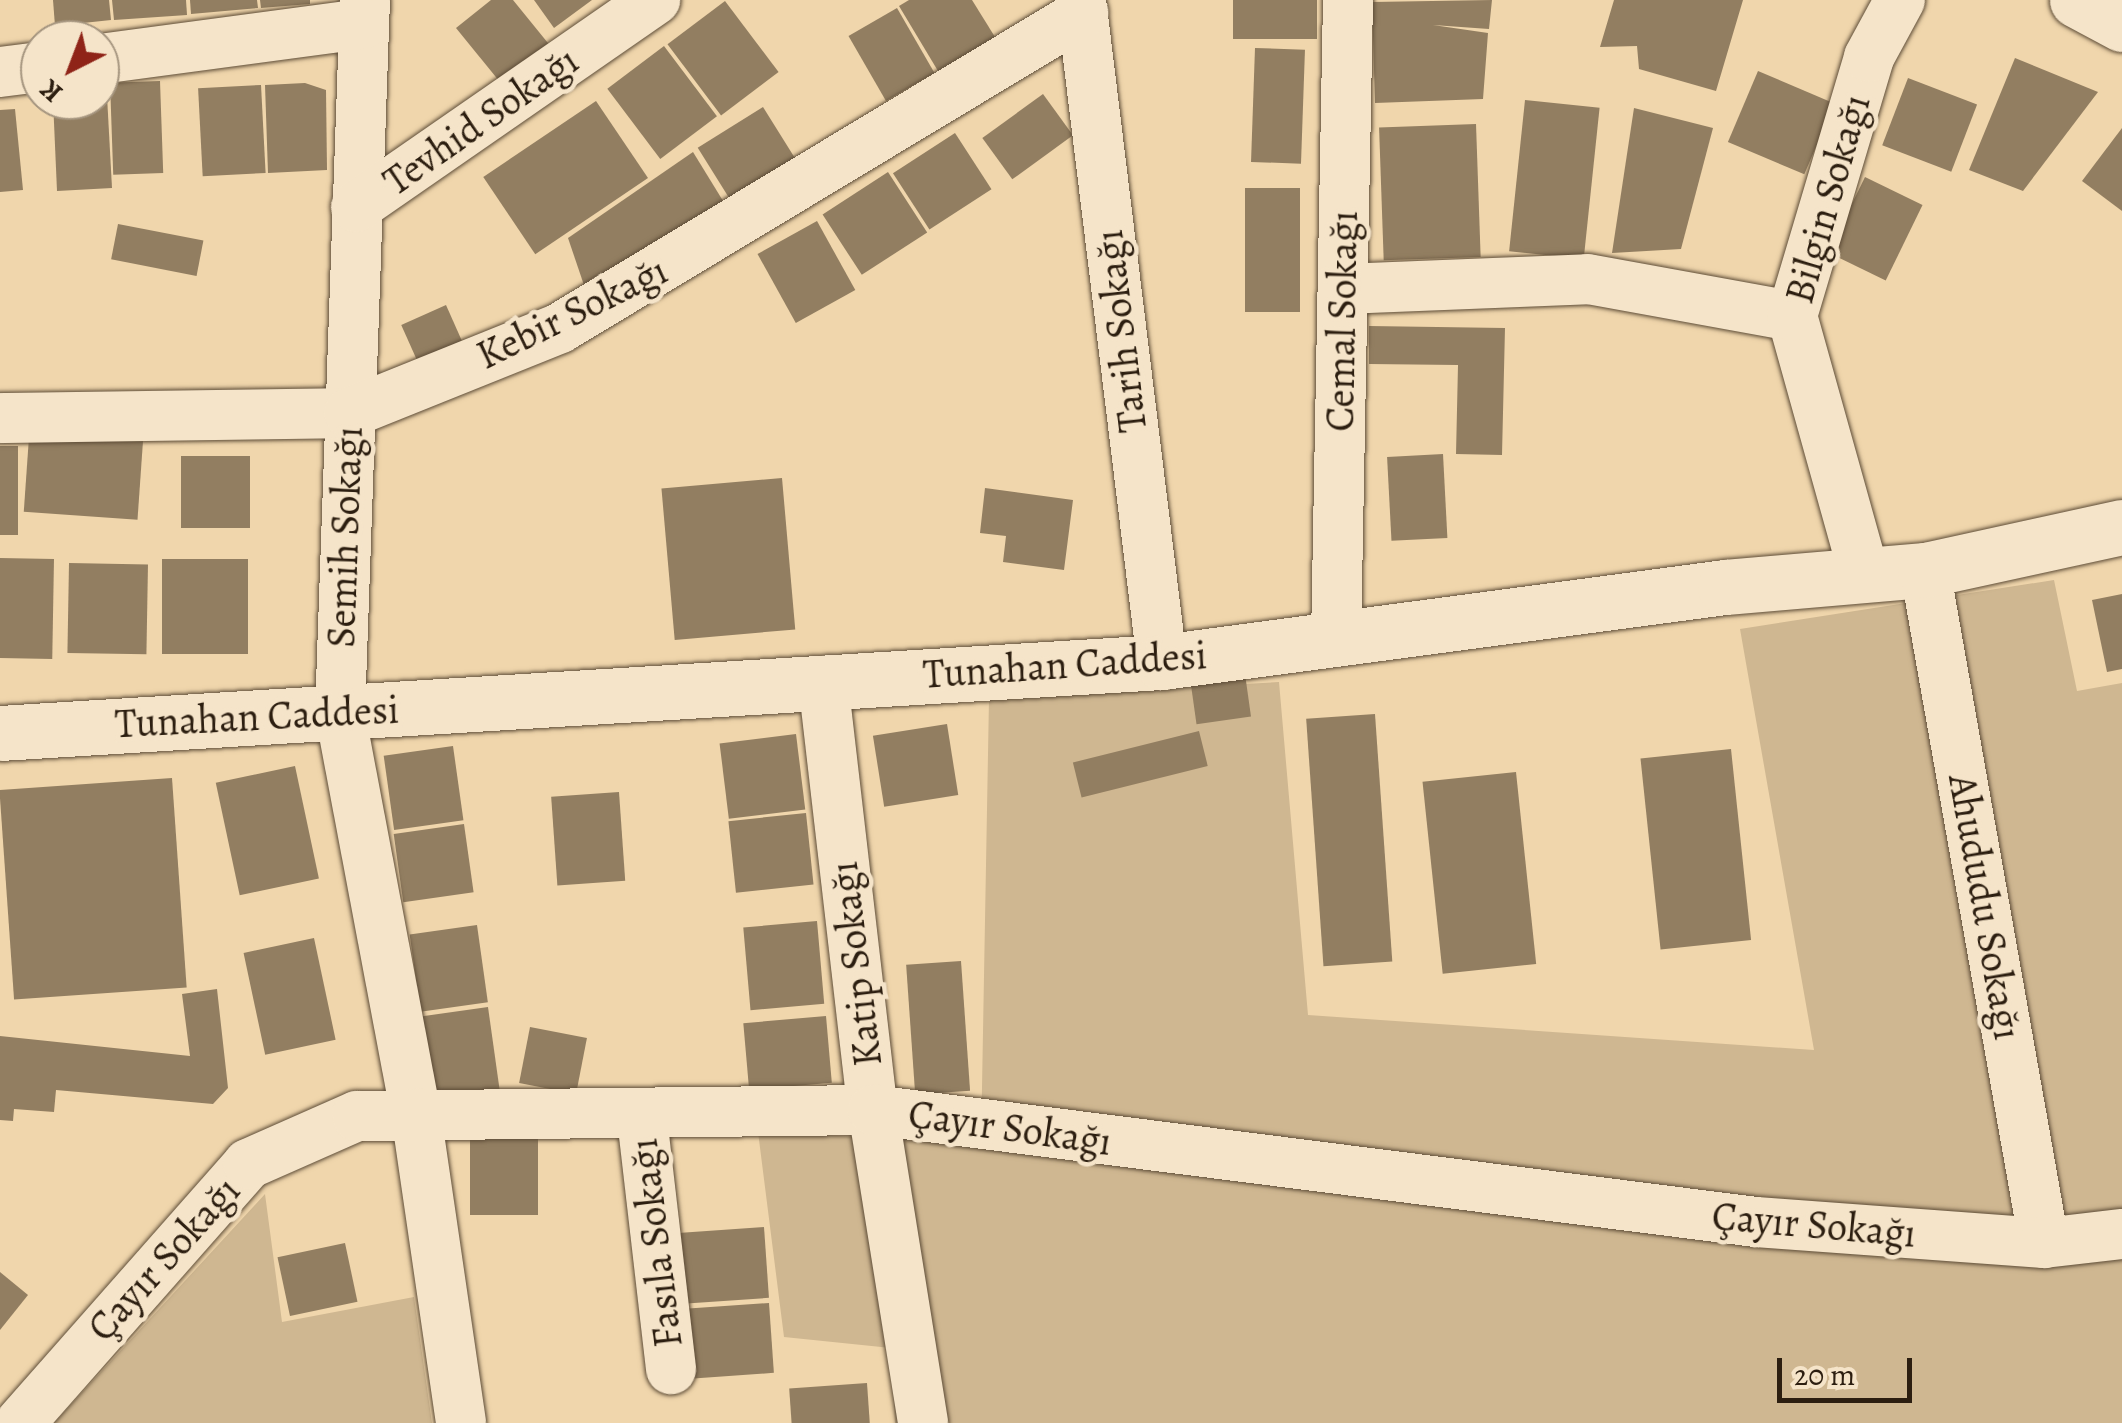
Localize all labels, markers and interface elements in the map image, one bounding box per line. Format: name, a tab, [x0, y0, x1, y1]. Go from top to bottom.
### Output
north arrow	[20, 20, 120, 120]
street label: Tevhid Sokağı	[374, 36, 588, 206]
text: K	[32, 71, 71, 111]
street label: Bilgin Sokağı	[1775, 89, 1881, 309]
street label: Cemal Sokağı	[1316, 210, 1368, 432]
street label: Tarih Sokağı	[1085, 227, 1157, 435]
street label: Kebir Sokağı	[469, 246, 675, 380]
street label: Semih Sokağı	[317, 425, 373, 649]
street label: Tunahan Caddesi	[921, 631, 1209, 699]
street label: Tunahan Caddesi	[114, 686, 400, 748]
street label: Ahududu Sokağı	[1938, 770, 2032, 1044]
street label: Katip Sokağı	[820, 859, 892, 1069]
street label: Çayır Sokağı	[905, 1090, 1115, 1166]
street label: Fasıla Sokağı	[619, 1136, 693, 1350]
street label: Çayır Sokağı	[78, 1167, 250, 1351]
street label: Çayır Sokağı	[1710, 1192, 1918, 1258]
scale bar	[1782, 1338, 1917, 1400]
text: 20 m	[1794, 1355, 1855, 1395]

